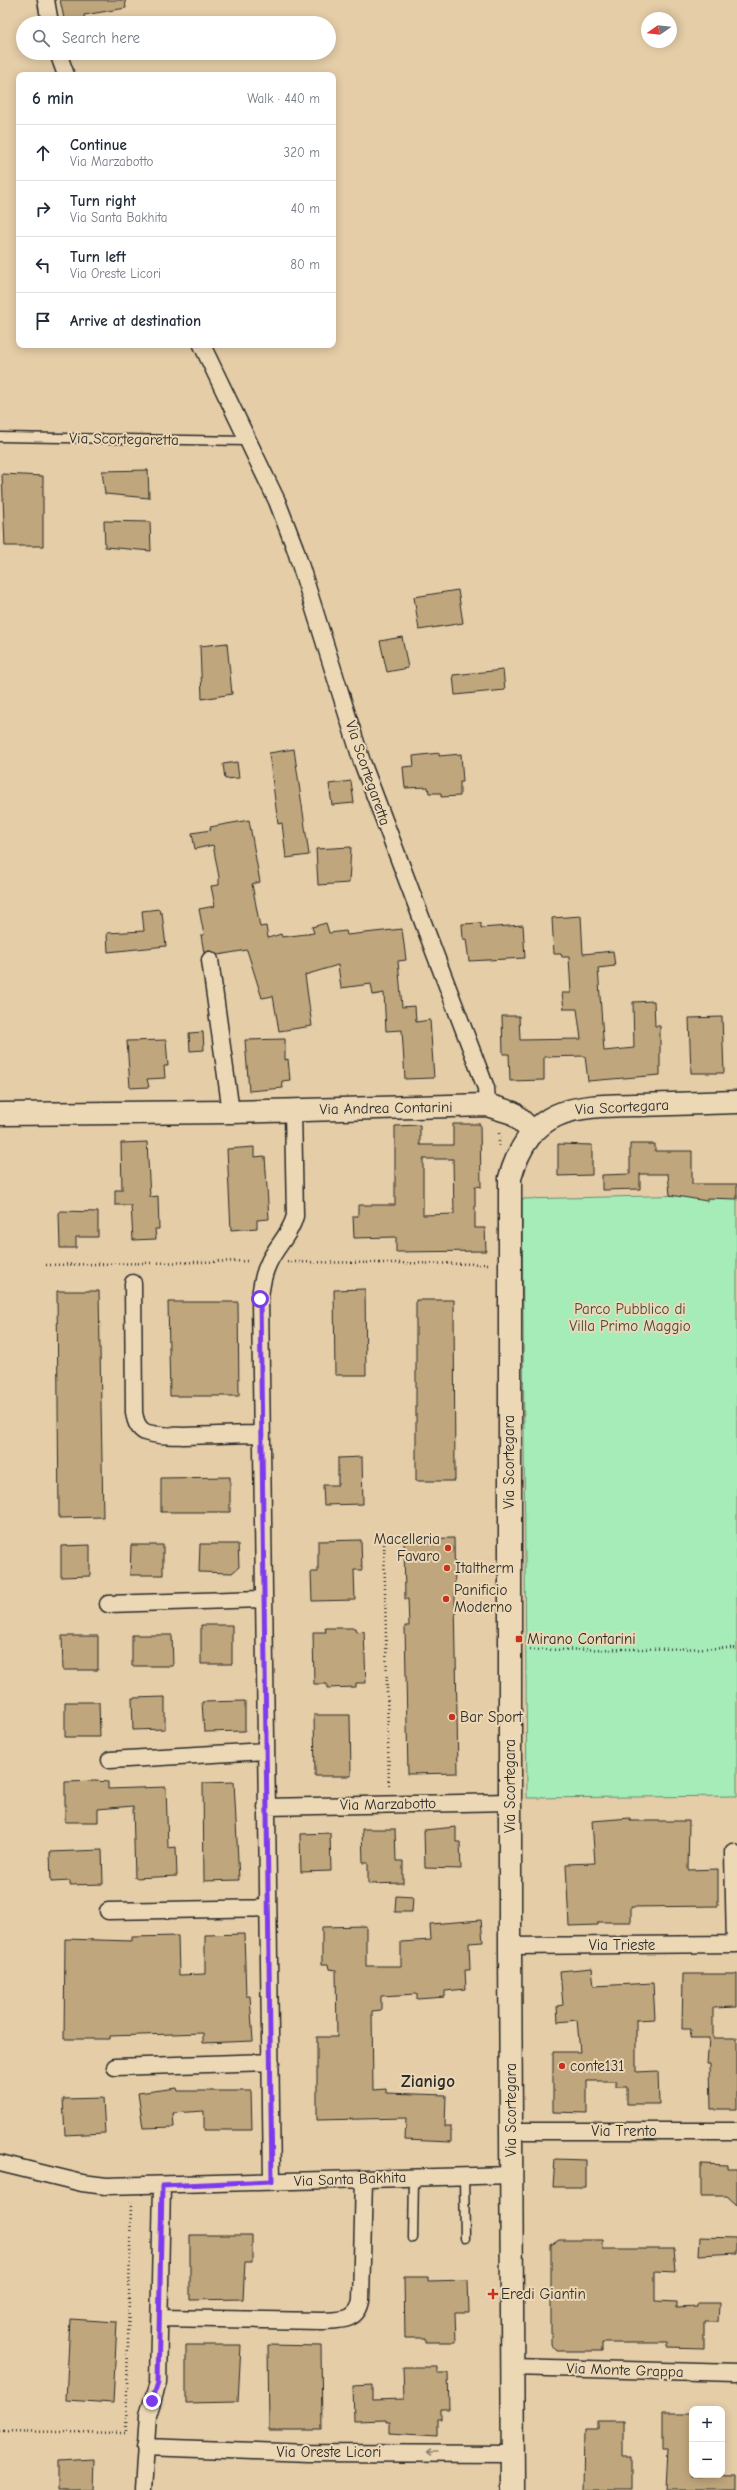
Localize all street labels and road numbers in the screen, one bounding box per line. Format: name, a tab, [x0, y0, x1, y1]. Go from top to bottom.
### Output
street label: Via Scortegaretta	[69, 429, 179, 449]
street label: Via Scortegaretta	[342, 718, 394, 828]
street label: Via Scortegara	[575, 1096, 669, 1118]
street label: Via Andrea Contarini	[319, 1098, 453, 1118]
street label: Via Scortegara	[500, 1415, 518, 1509]
street label: Via Scortegara	[501, 1739, 519, 1833]
street label: Via Marzabotto	[340, 1794, 436, 1814]
street label: Via Trieste	[589, 1936, 656, 1954]
street label: Via Scortegara	[502, 2063, 520, 2157]
street label: Via Trento	[591, 2122, 657, 2140]
street label: Via Santa Bakhita	[293, 2168, 407, 2190]
street label: Via Monte Grappa	[566, 2359, 684, 2381]
street label: Via Oreste Licori	[276, 2443, 382, 2461]

